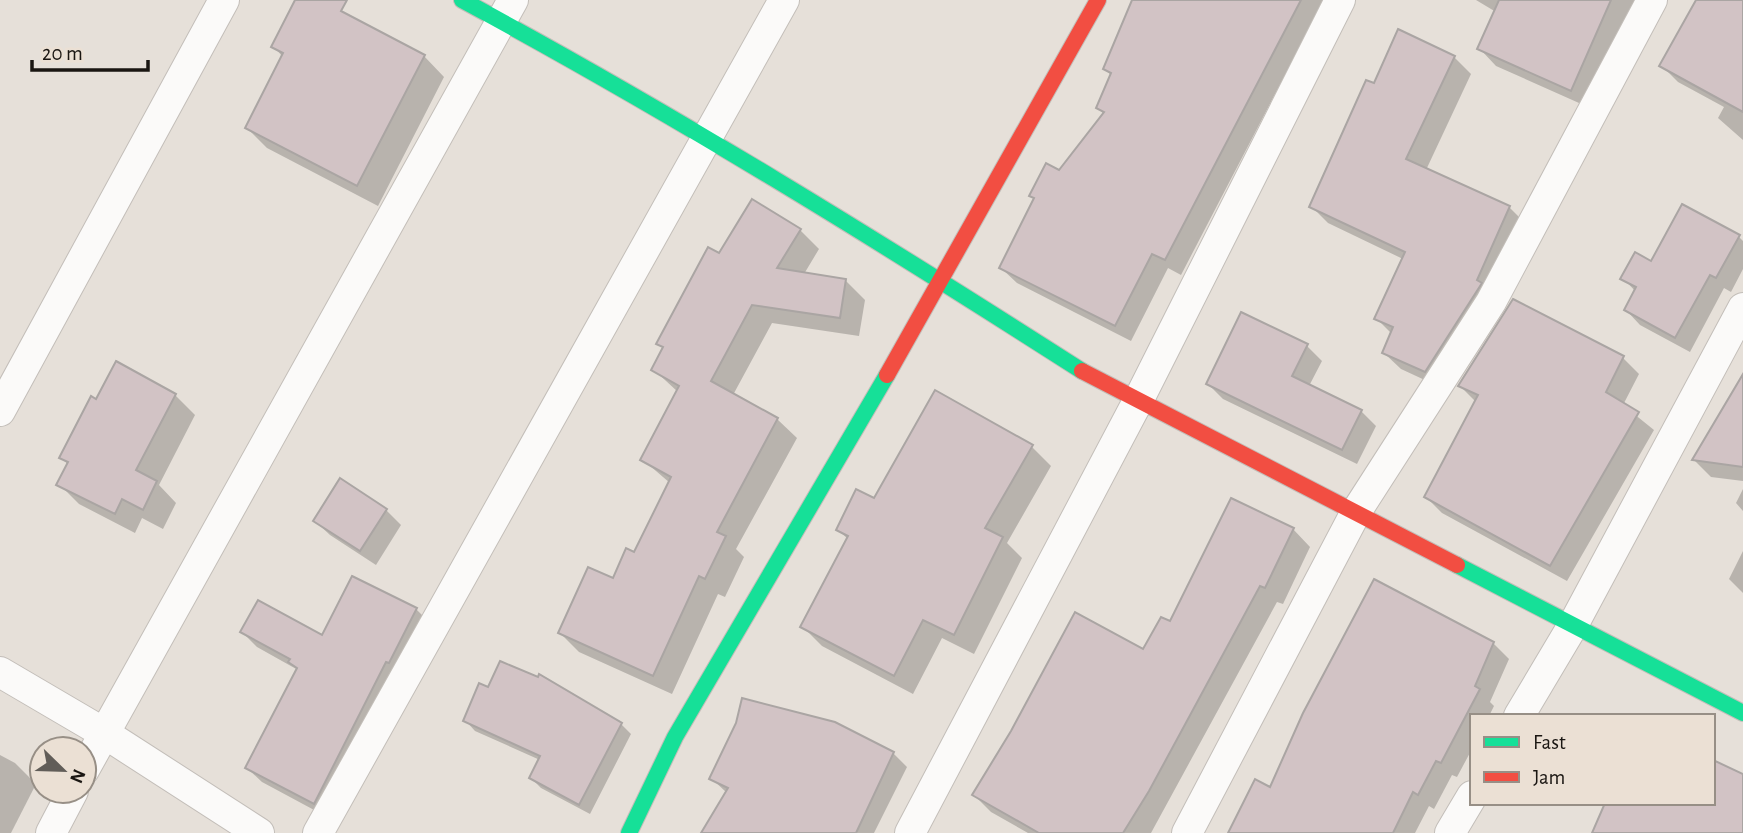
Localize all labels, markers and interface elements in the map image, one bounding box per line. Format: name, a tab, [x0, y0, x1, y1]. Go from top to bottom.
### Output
scale bar	[32, 28, 147, 72]
text: 20 m	[42, 43, 83, 64]
legend	[1470, 714, 1715, 805]
text: Fast	[1533, 732, 1566, 753]
north arrow	[28, 735, 98, 805]
text: N	[66, 766, 89, 786]
text: Jam	[1533, 767, 1565, 788]

